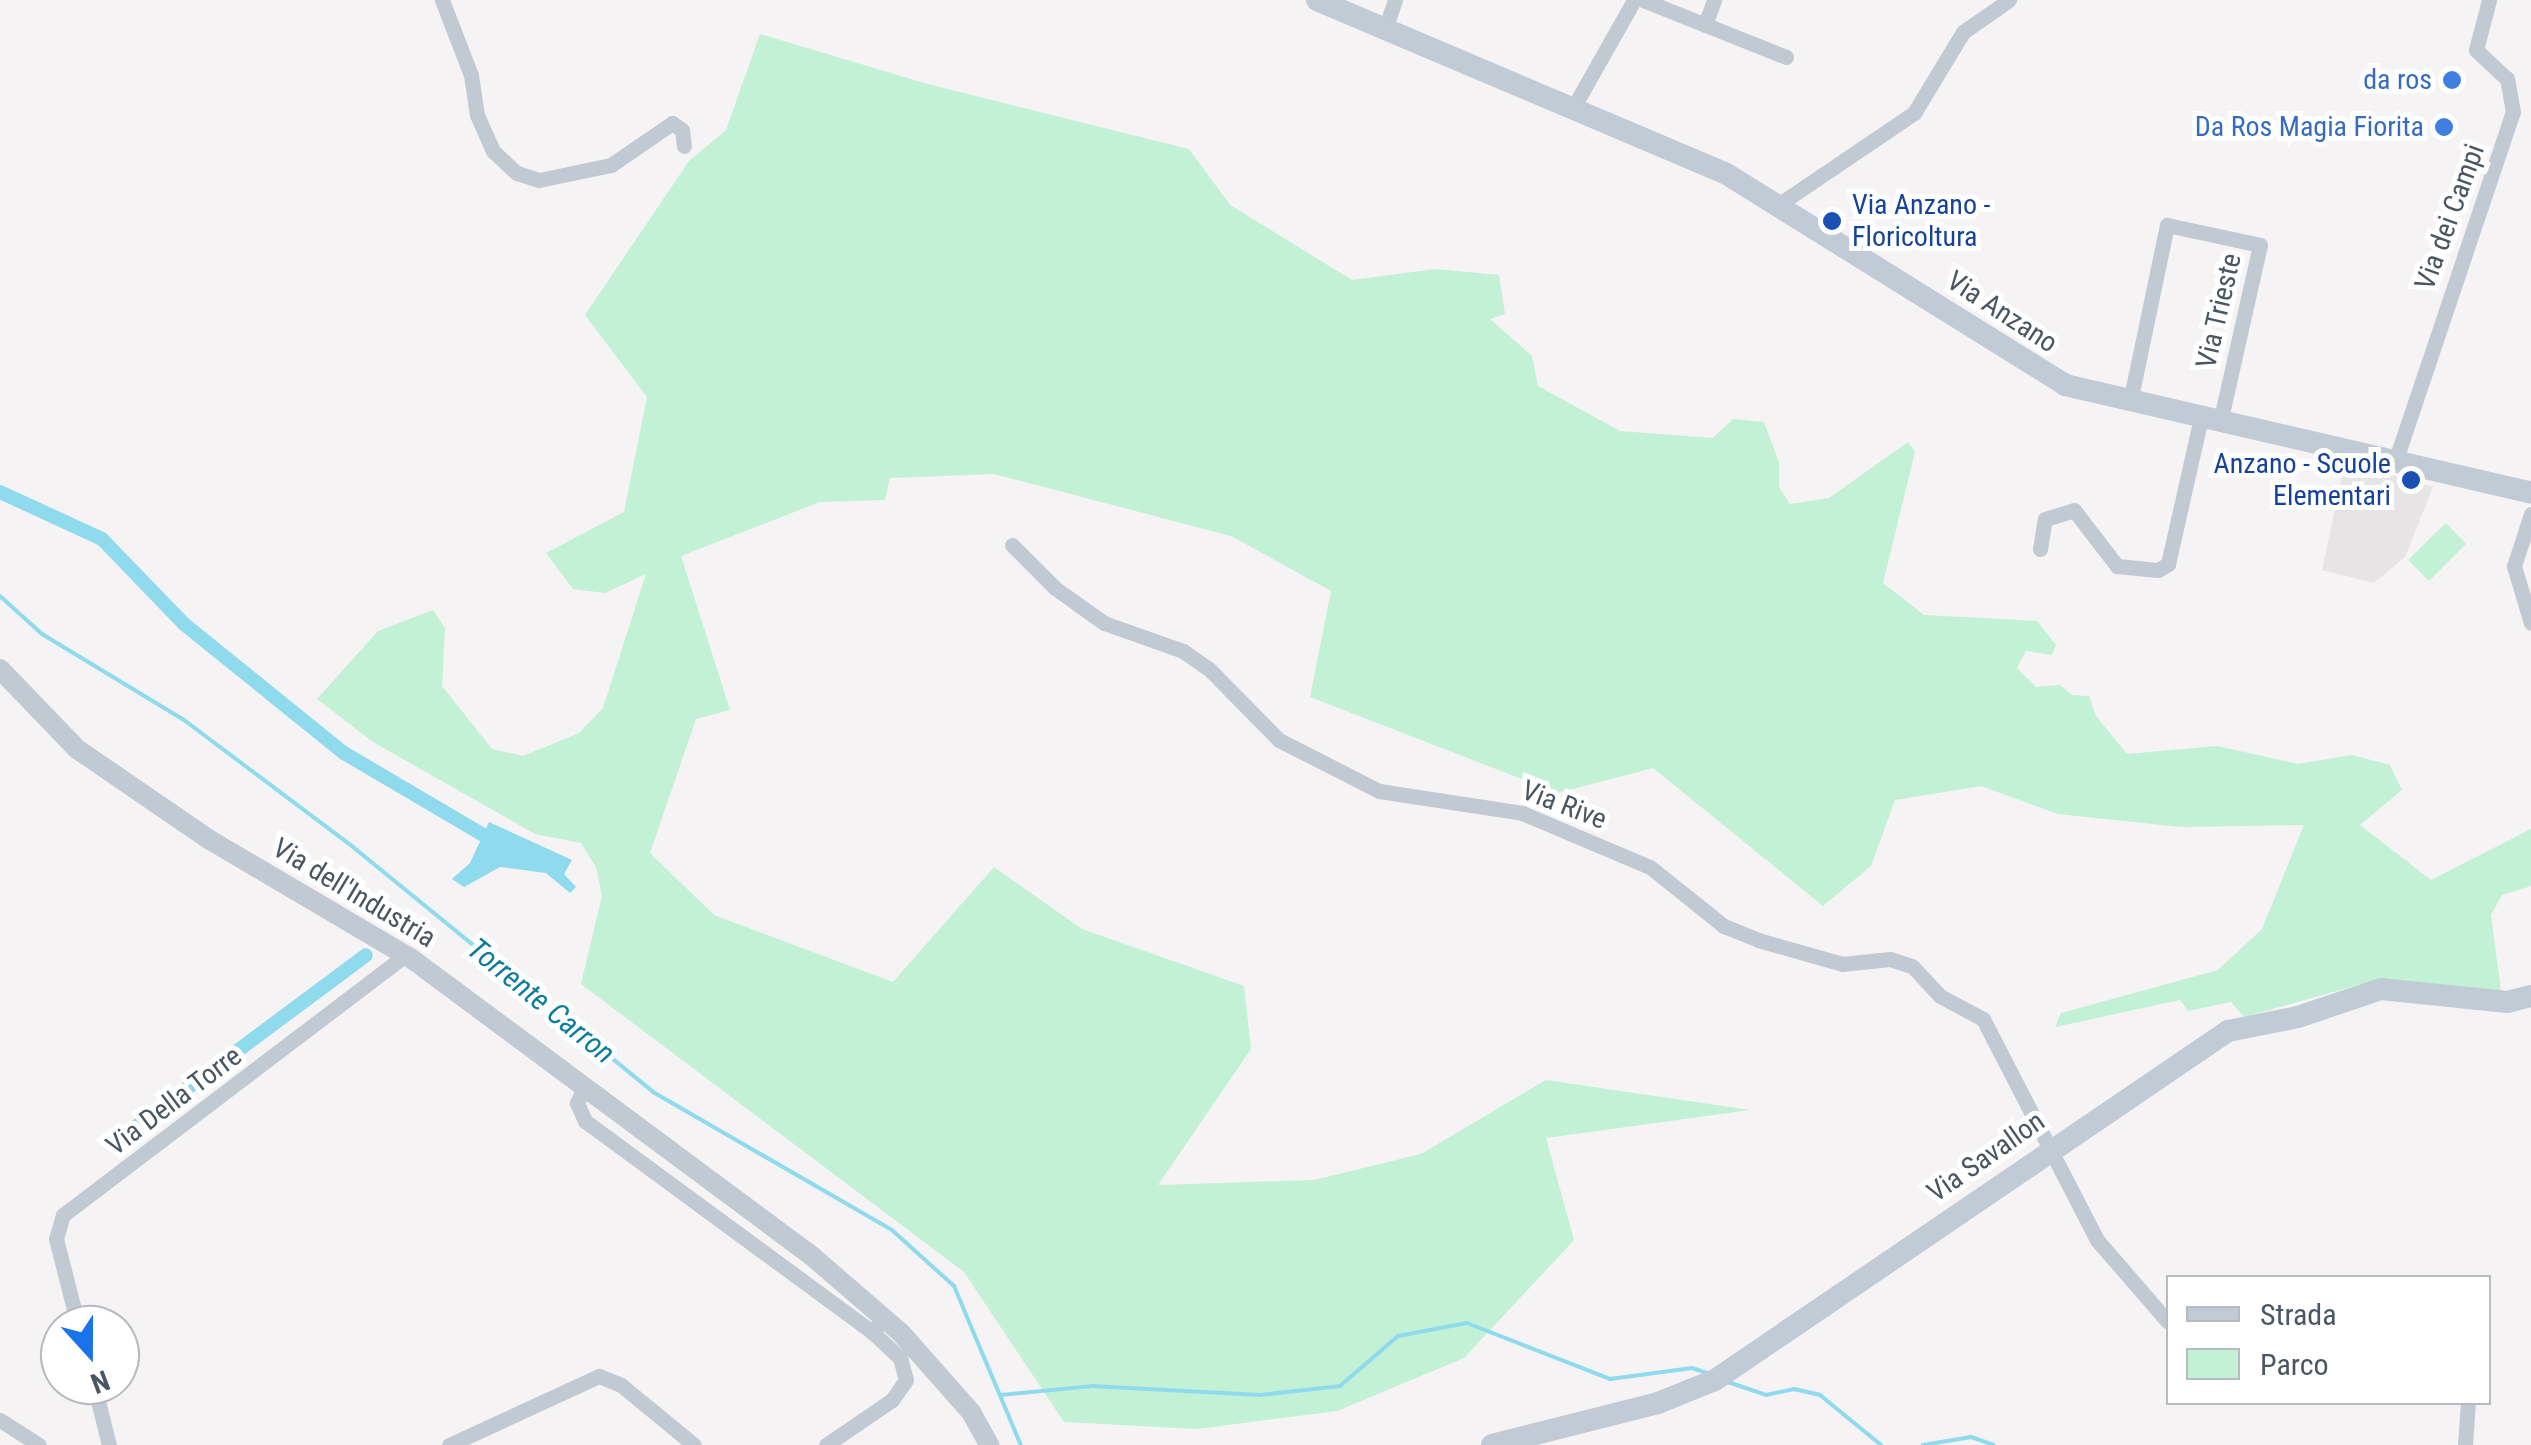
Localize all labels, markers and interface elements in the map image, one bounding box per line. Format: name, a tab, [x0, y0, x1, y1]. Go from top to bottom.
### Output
place label: da ros	[2363, 63, 2432, 97]
marker: da ros	[2441, 69, 2463, 91]
place label: Da Ros Magia Fiorita	[2195, 110, 2424, 144]
marker: Da Ros Magia Fiorita	[2433, 116, 2455, 138]
street label: Via dei Campi	[2408, 140, 2492, 294]
place label: Via Anzano - Floricoltura	[1852, 188, 1990, 254]
marker: Via Anzano - Floricoltura	[1821, 210, 1843, 232]
street label: Via Trieste	[2189, 250, 2249, 372]
street label: Via Anzano	[1940, 264, 2064, 360]
place label: Anzano - Scuole Elementari	[2214, 447, 2391, 513]
marker: Anzano - Scuole Elementari	[2400, 469, 2422, 491]
street label: Via Rive	[1517, 774, 1611, 836]
street label: Via dell'Industria	[266, 831, 442, 955]
water label: Torrente Carron	[460, 931, 622, 1071]
street label: Via Della Torre	[100, 1039, 248, 1163]
street label: Via Savallon	[1921, 1104, 2051, 1210]
legend	[2166, 1275, 2491, 1405]
text: Strada	[2260, 1297, 2337, 1332]
north arrow	[40, 1305, 140, 1405]
text: Parco	[2260, 1347, 2329, 1382]
text: N	[86, 1363, 114, 1400]

